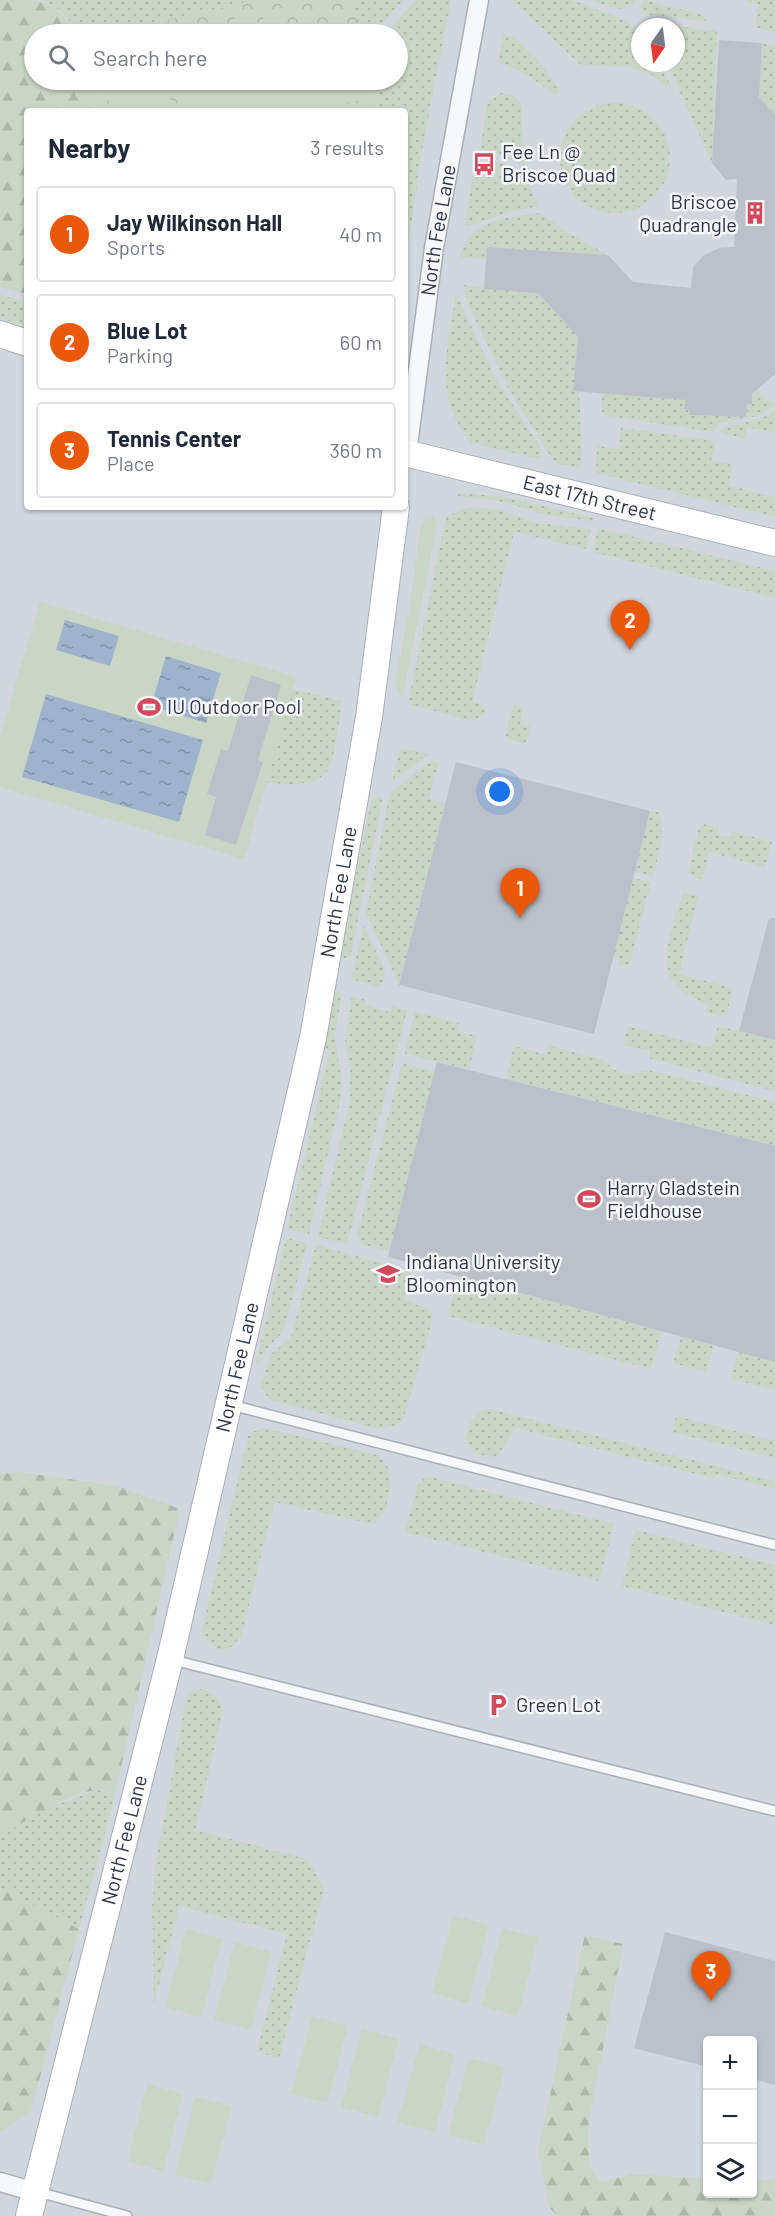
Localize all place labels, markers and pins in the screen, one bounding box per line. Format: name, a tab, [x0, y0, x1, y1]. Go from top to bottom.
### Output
place label: Fee Ln @ Briscoe Quad	[502, 139, 616, 186]
bus stop icon: Fee Ln @ Briscoe Quad	[471, 151, 497, 177]
place label: Briscoe Quadrangle	[639, 189, 737, 236]
building icon: Briscoe Quadrangle	[742, 200, 768, 226]
pin: 2	[610, 600, 650, 650]
sports icon: IU Outdoor Pool	[136, 694, 162, 720]
place label: IU Outdoor Pool	[167, 694, 301, 718]
pin: 1	[500, 868, 540, 918]
place label: Harry Gladstein Fieldhouse	[607, 1175, 740, 1222]
sports icon: Harry Gladstein Fieldhouse	[576, 1186, 602, 1212]
place label: Indiana University Bloomington	[406, 1249, 560, 1296]
school or university icon: Indiana University Bloomington	[375, 1261, 401, 1287]
parking icon: Green Lot	[485, 1692, 511, 1718]
place label: Green Lot	[516, 1692, 601, 1716]
pin: 3	[692, 1952, 730, 2001]

